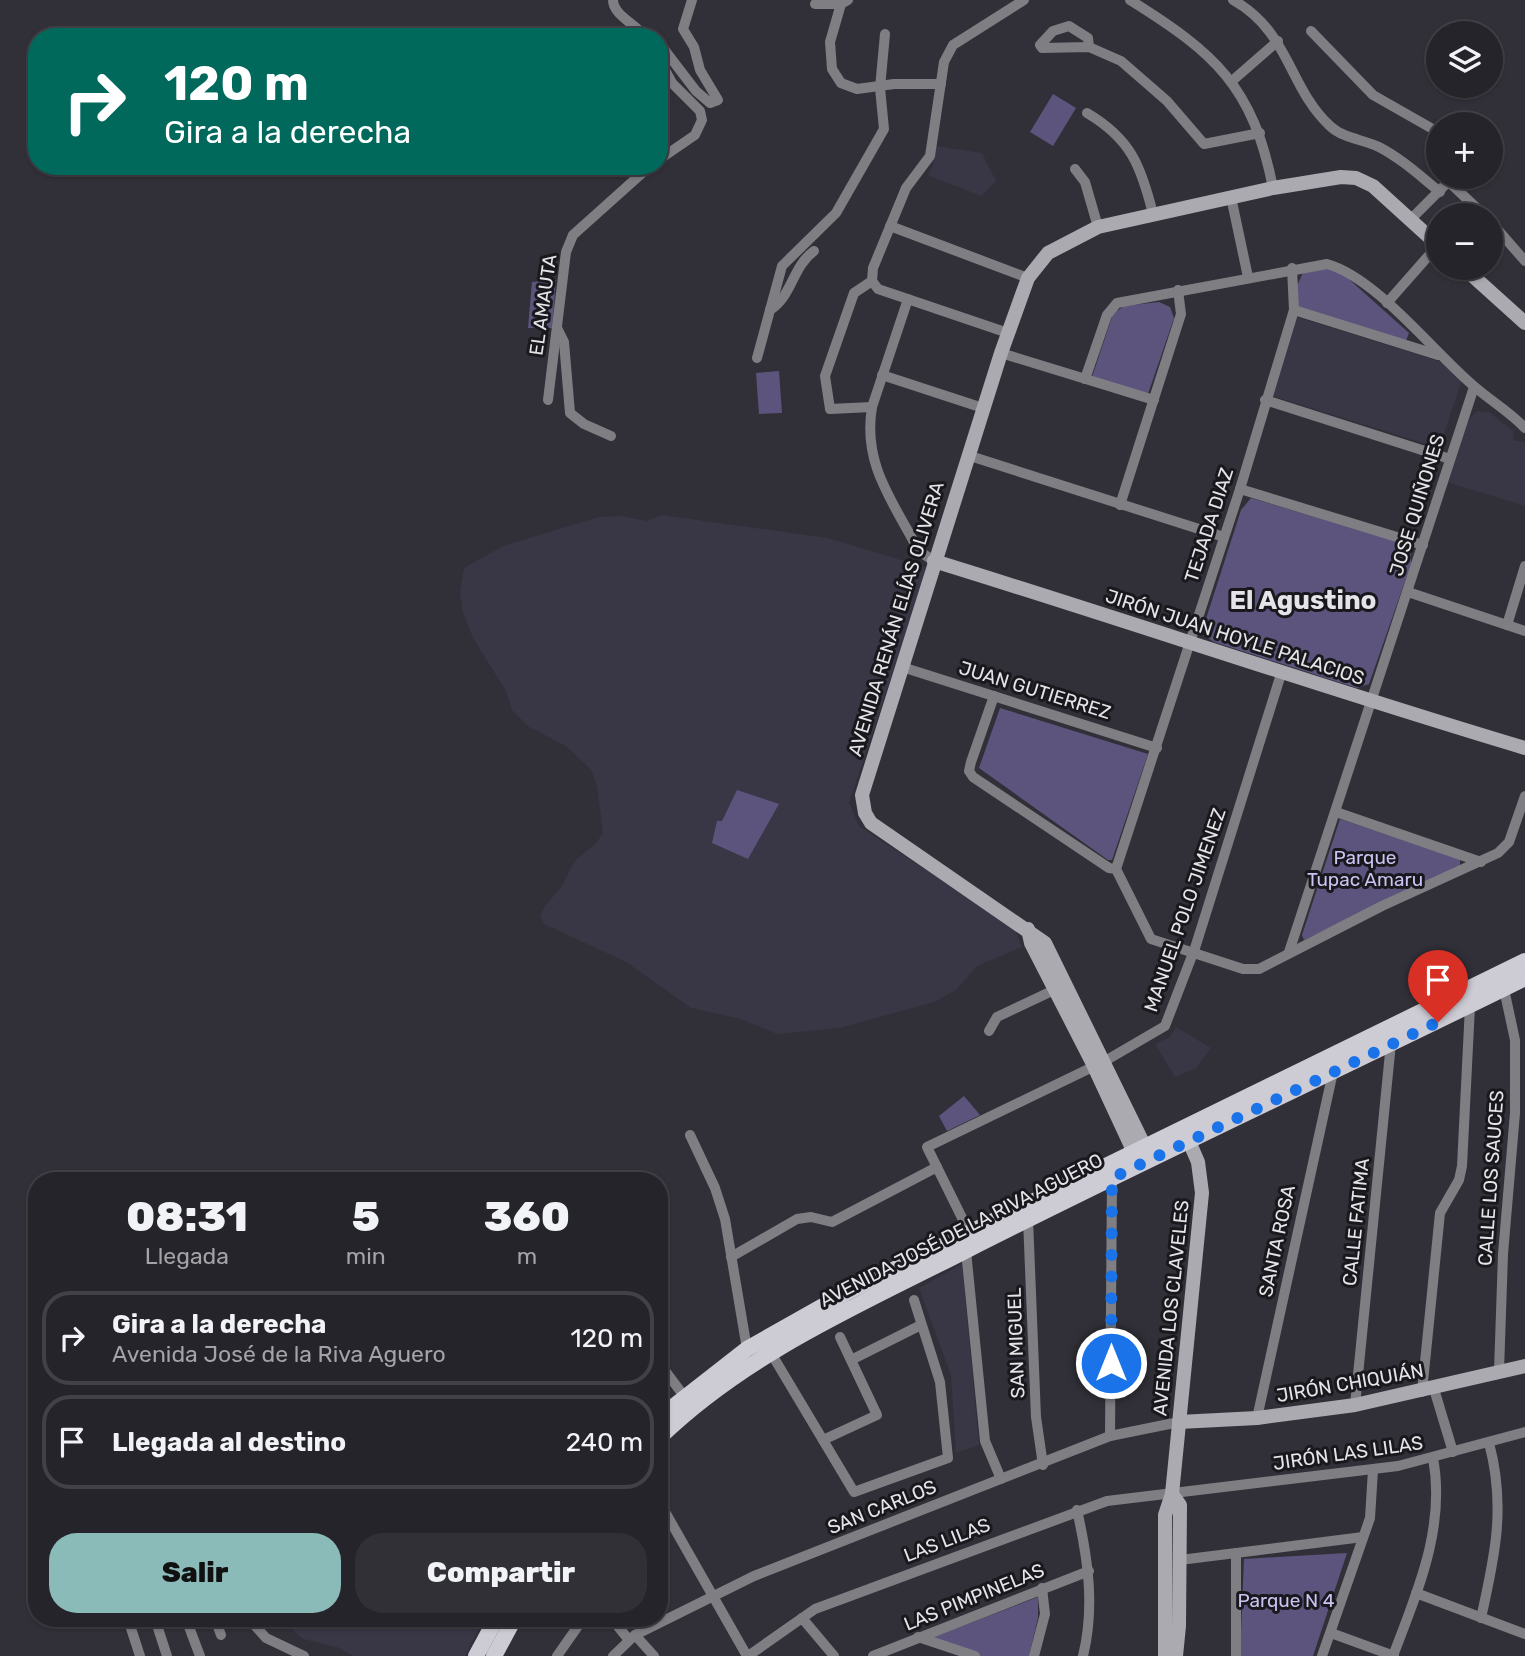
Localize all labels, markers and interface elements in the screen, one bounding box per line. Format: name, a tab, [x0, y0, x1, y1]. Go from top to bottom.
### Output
map controls	[1426, 21, 1503, 280]
button: layers	[1426, 21, 1503, 98]
text: 120 m	[164, 54, 309, 112]
icon: right	[49, 56, 140, 147]
button: +	[1426, 112, 1503, 189]
text: Gira a la derecha	[164, 113, 411, 151]
button: −	[1426, 203, 1503, 280]
street label: EL AMAUTA	[525, 253, 562, 357]
street label: JOSE QUIÑONES	[1385, 431, 1449, 579]
street label: TEJADA DIAZ	[1180, 465, 1238, 585]
street label: AVENIDA RENÁN ELÍAS OLIVERA	[843, 479, 949, 759]
street label: JIRÓN JUAN HOYLE PALACIOS	[1103, 584, 1367, 690]
district label: El Agustino	[1229, 585, 1377, 616]
street label: JUAN GUTIERREZ	[956, 656, 1114, 724]
street label: MANUEL POLO JIMENEZ	[1139, 805, 1231, 1015]
park label: Parque Tupac Amaru	[1307, 846, 1423, 891]
pin	[1408, 950, 1468, 1022]
icon: arrive	[1419, 961, 1457, 999]
street label: CALLE LOS SAUCES	[1473, 1089, 1509, 1267]
street label: AVENIDA JOSÉ DE LA RIVA AGUERO	[816, 1148, 1106, 1312]
street label: CALLE FATIMA	[1338, 1157, 1374, 1287]
street label: SANTA ROSA	[1254, 1183, 1300, 1299]
text: 08:31	[126, 1192, 248, 1242]
text: 5	[352, 1192, 380, 1242]
text: 360	[484, 1192, 570, 1242]
street label: AVENIDA LOS CLAVELES	[1148, 1199, 1194, 1417]
text: Llegada	[145, 1242, 229, 1270]
text: min	[346, 1242, 386, 1270]
text: m	[517, 1242, 537, 1270]
street label: SAN MIGUEL	[1003, 1287, 1029, 1399]
text: Gira a la derecha	[112, 1309, 326, 1340]
icon: right	[53, 1319, 91, 1357]
text: 120 m	[571, 1323, 643, 1354]
position arrow	[1074, 1326, 1148, 1400]
text: Avenida José de la Riva Aguero	[112, 1340, 446, 1368]
street label: JIRÓN CHIQUIÁN	[1275, 1359, 1425, 1407]
icon: arrive	[53, 1423, 91, 1461]
text: Llegada al destino	[112, 1427, 346, 1458]
text: 240 m	[566, 1427, 643, 1458]
street label: JIRÓN LAS LILAS	[1272, 1431, 1424, 1475]
street label: SAN CARLOS	[824, 1475, 940, 1539]
street label: LAS LILAS	[901, 1513, 993, 1567]
button: Salir	[49, 1533, 341, 1613]
button: Compartir	[355, 1533, 647, 1613]
street label: LAS PIMPINELAS	[900, 1558, 1048, 1636]
park label: Parque N 4	[1237, 1589, 1335, 1612]

